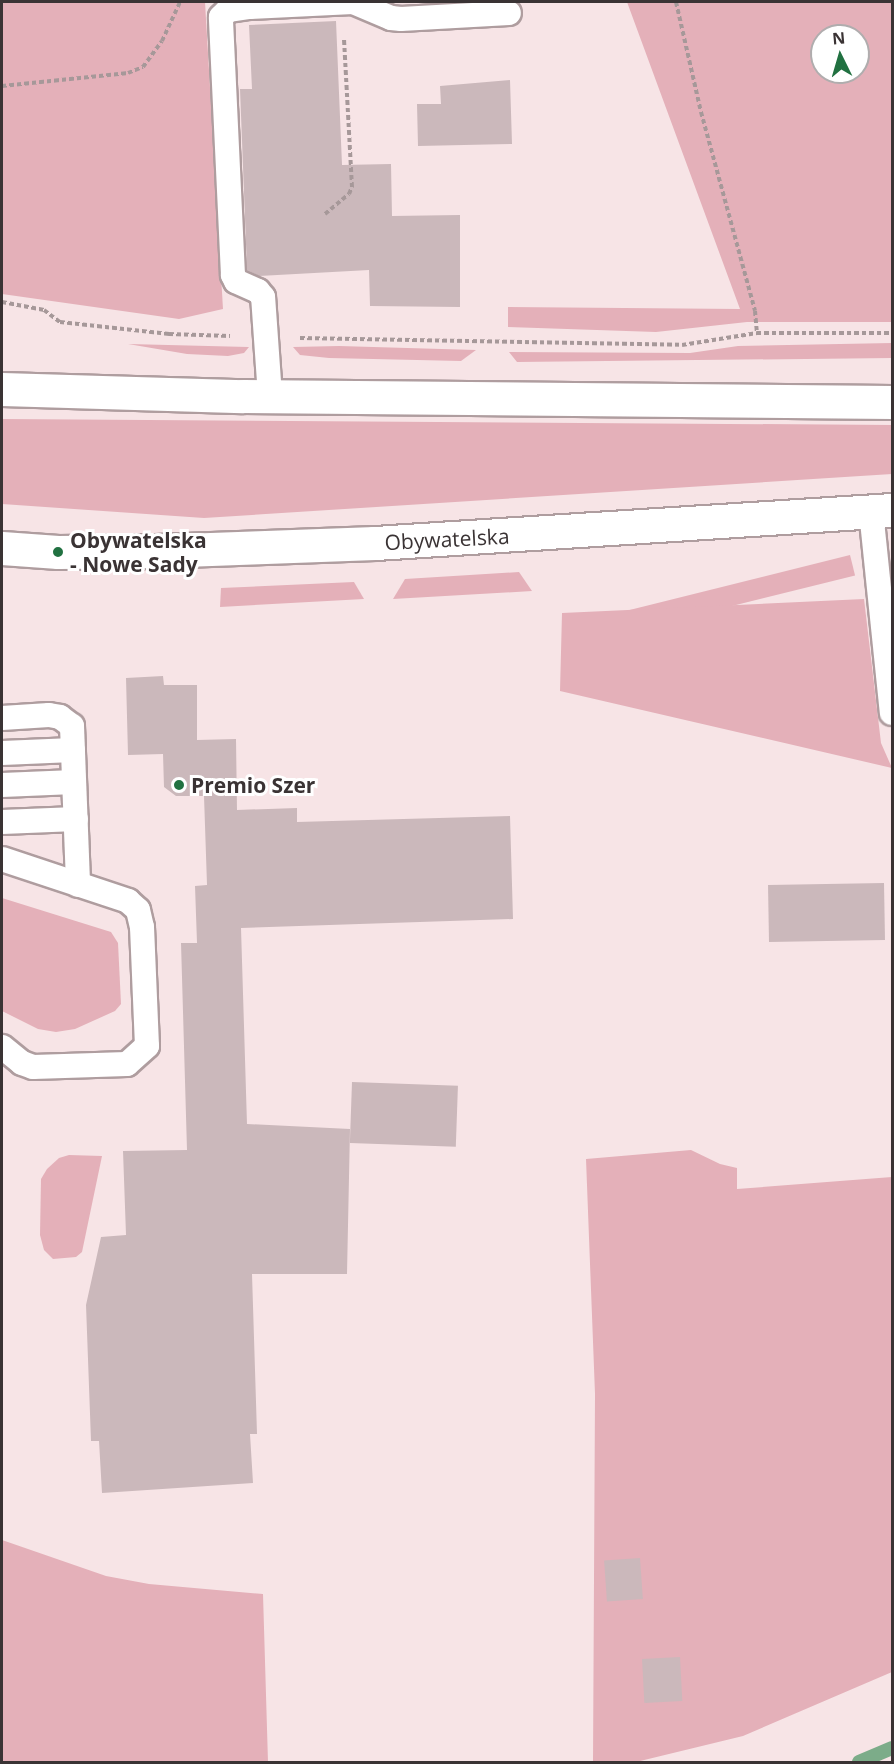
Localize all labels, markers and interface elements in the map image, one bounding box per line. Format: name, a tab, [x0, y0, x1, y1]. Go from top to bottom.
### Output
north arrow	[810, 24, 870, 84]
text: N	[831, 27, 846, 50]
street label: Obywatelska	[384, 523, 510, 555]
place label: Obywatelska - Nowe Sady	[70, 527, 207, 577]
marker: Obywatelska - Nowe Sady	[51, 545, 65, 559]
place label: Premio Szer	[191, 772, 315, 798]
marker: Premio Szer	[172, 778, 186, 792]

